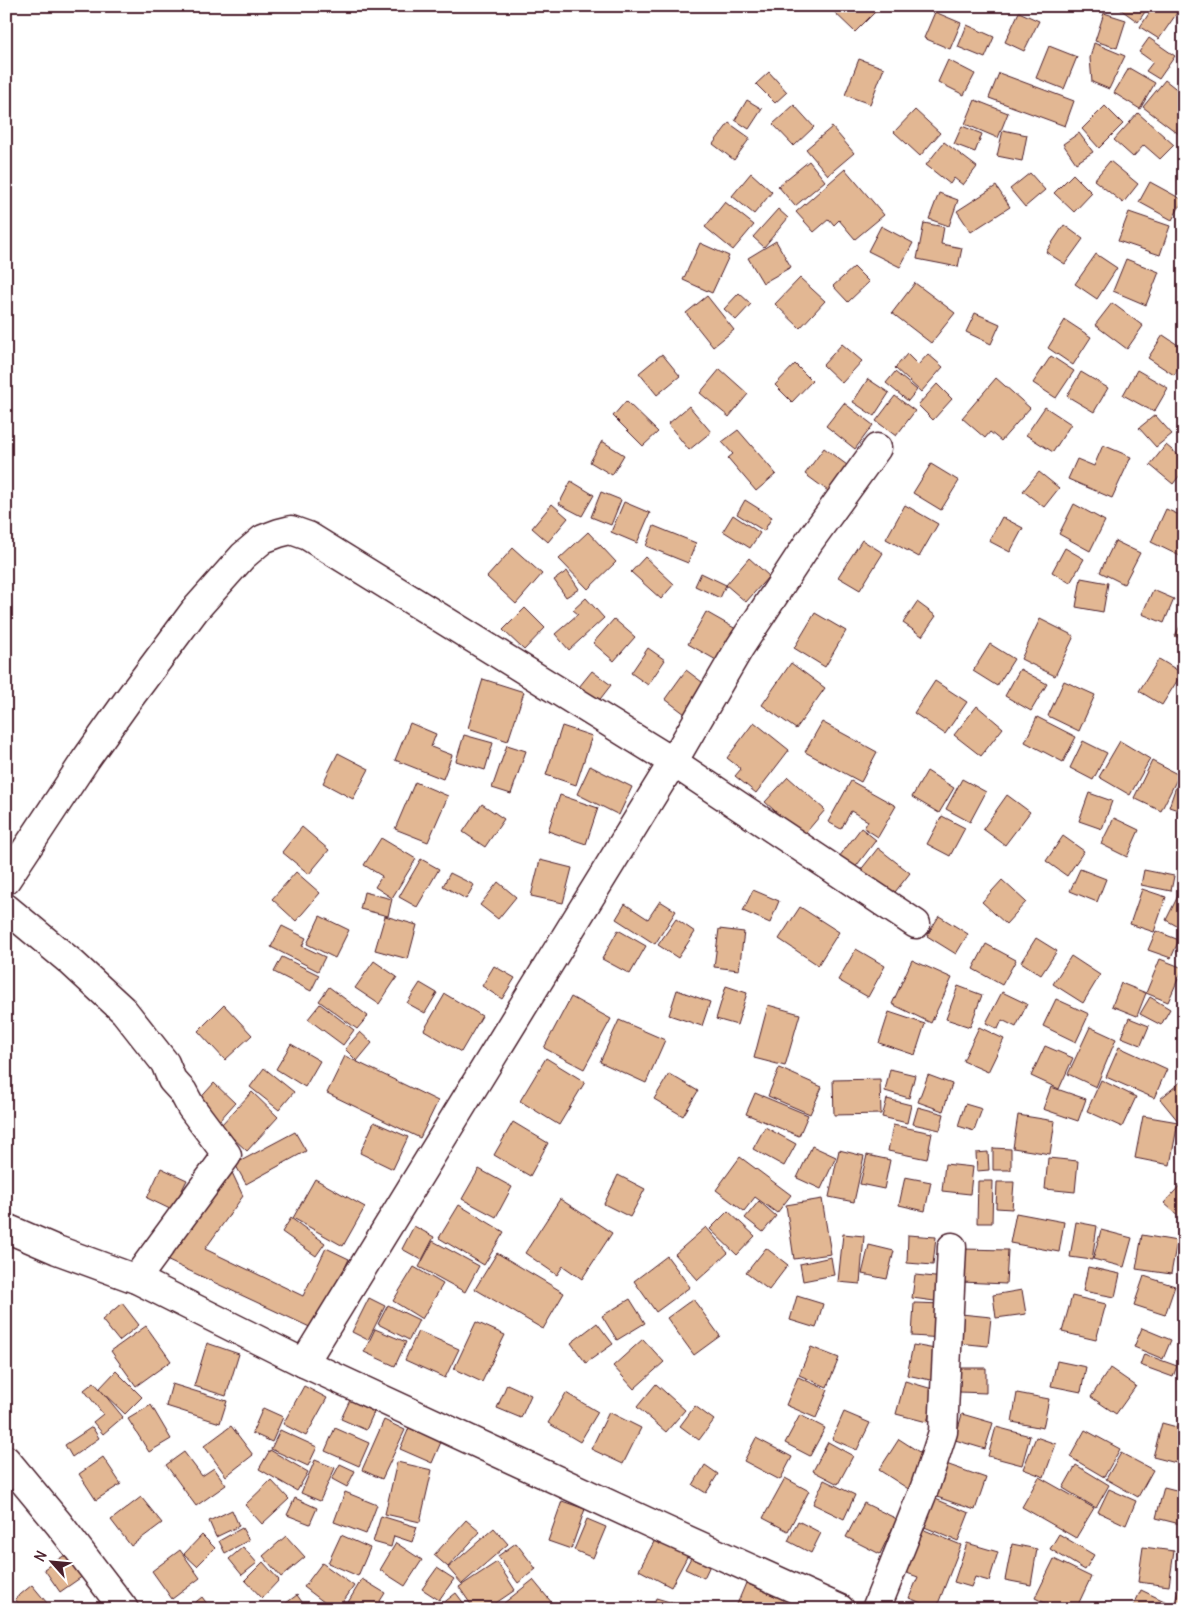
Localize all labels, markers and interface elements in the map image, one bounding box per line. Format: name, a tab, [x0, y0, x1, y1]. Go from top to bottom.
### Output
north arrow	[28, 1538, 78, 1588]
text: N	[30, 1548, 51, 1564]

